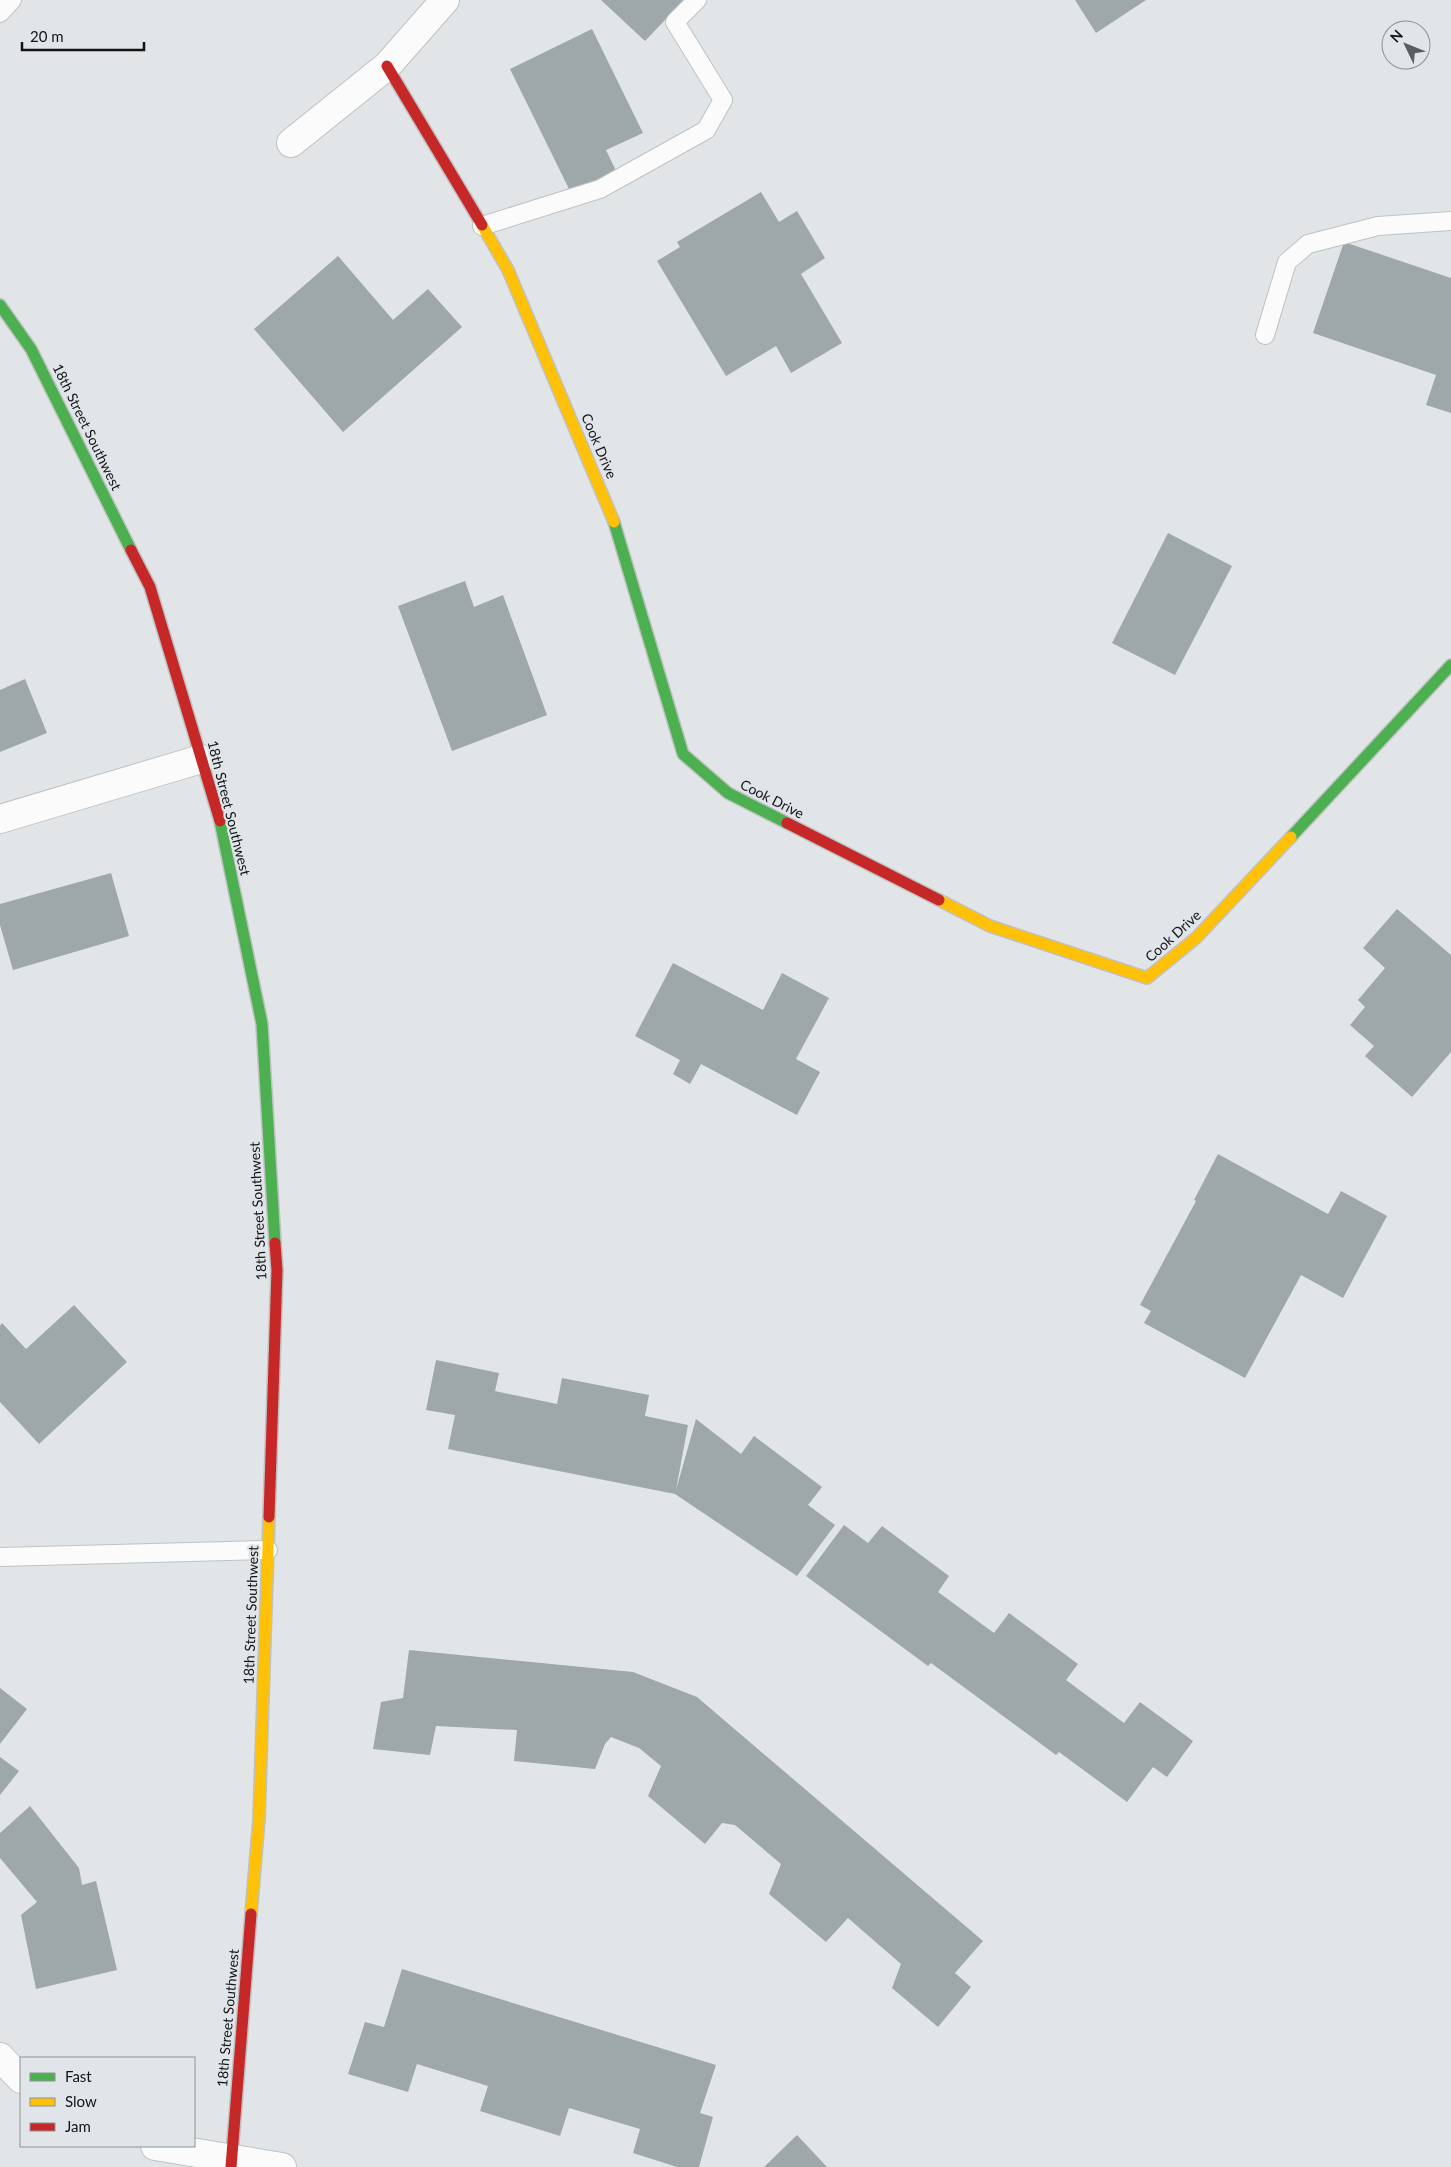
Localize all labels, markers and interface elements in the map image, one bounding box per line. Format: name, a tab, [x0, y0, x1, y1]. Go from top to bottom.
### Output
scale bar	[22, 20, 145, 52]
north arrow	[1381, 20, 1431, 70]
text: N	[1386, 26, 1406, 46]
text: 20 m	[30, 27, 64, 45]
street label: 18th Street Southwest	[49, 361, 125, 493]
street label: Cook Drive	[578, 411, 621, 481]
street label: 18th Street Southwest	[204, 739, 254, 877]
street label: Cook Drive	[738, 775, 807, 822]
street label: Cook Drive	[1141, 906, 1204, 965]
street label: 18th Street Southwest	[245, 1141, 270, 1281]
street label: 18th Street Southwest	[240, 1545, 261, 1685]
street label: 18th Street Southwest	[213, 1948, 242, 2088]
legend	[20, 2057, 195, 2147]
text: Fast	[65, 2067, 92, 2085]
text: Slow	[65, 2092, 97, 2110]
text: Jam	[65, 2117, 91, 2135]

